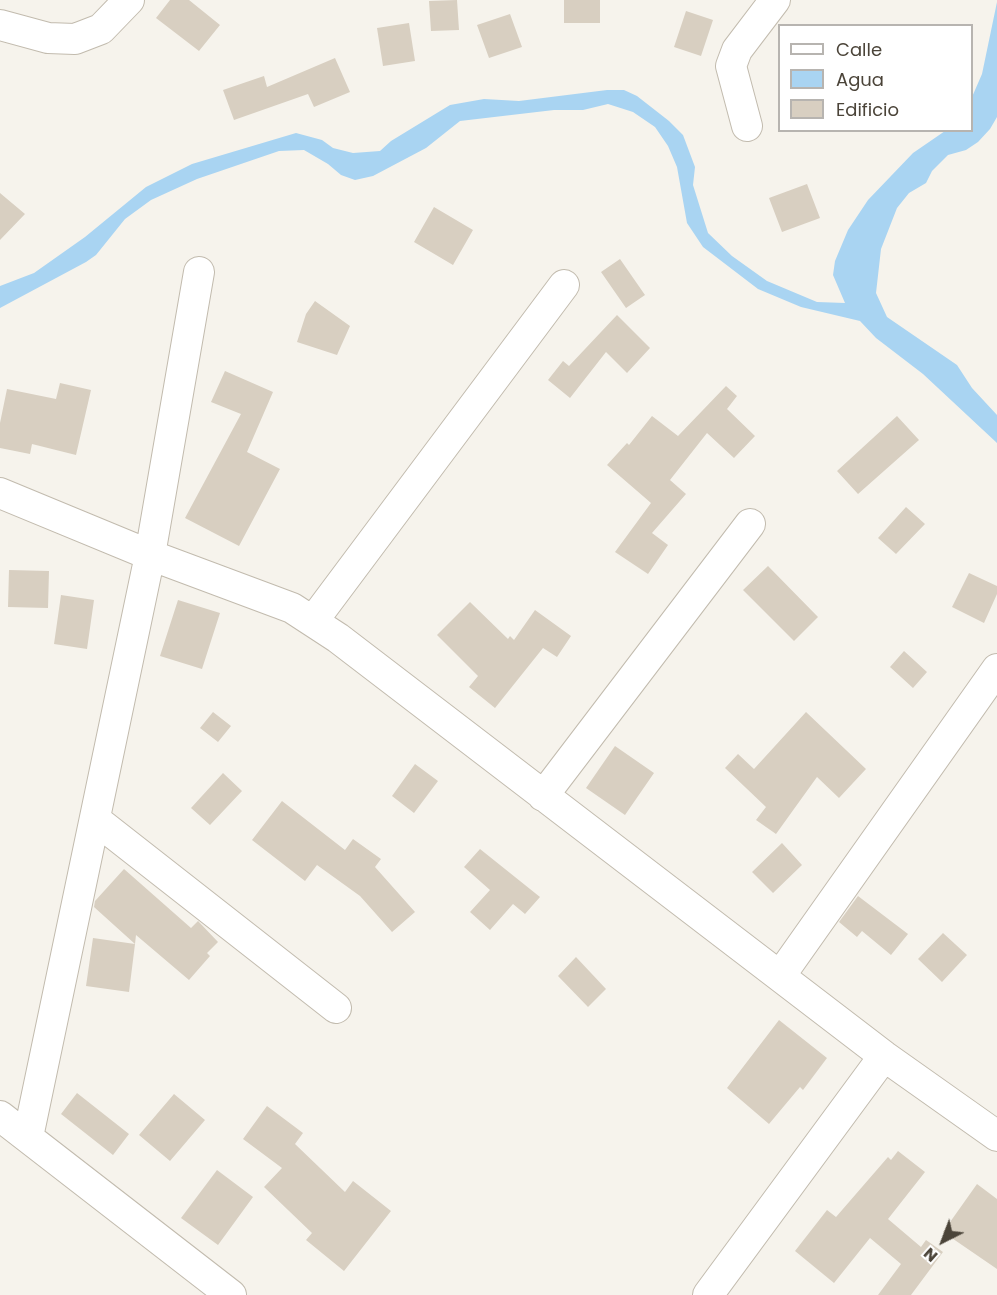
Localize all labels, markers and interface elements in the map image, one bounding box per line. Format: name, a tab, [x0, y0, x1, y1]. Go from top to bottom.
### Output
legend	[778, 24, 973, 132]
text: Calle	[836, 37, 882, 62]
text: Agua	[836, 67, 884, 92]
text: Edificio	[836, 97, 899, 122]
north arrow	[913, 1211, 973, 1271]
text: N	[918, 1242, 943, 1267]

